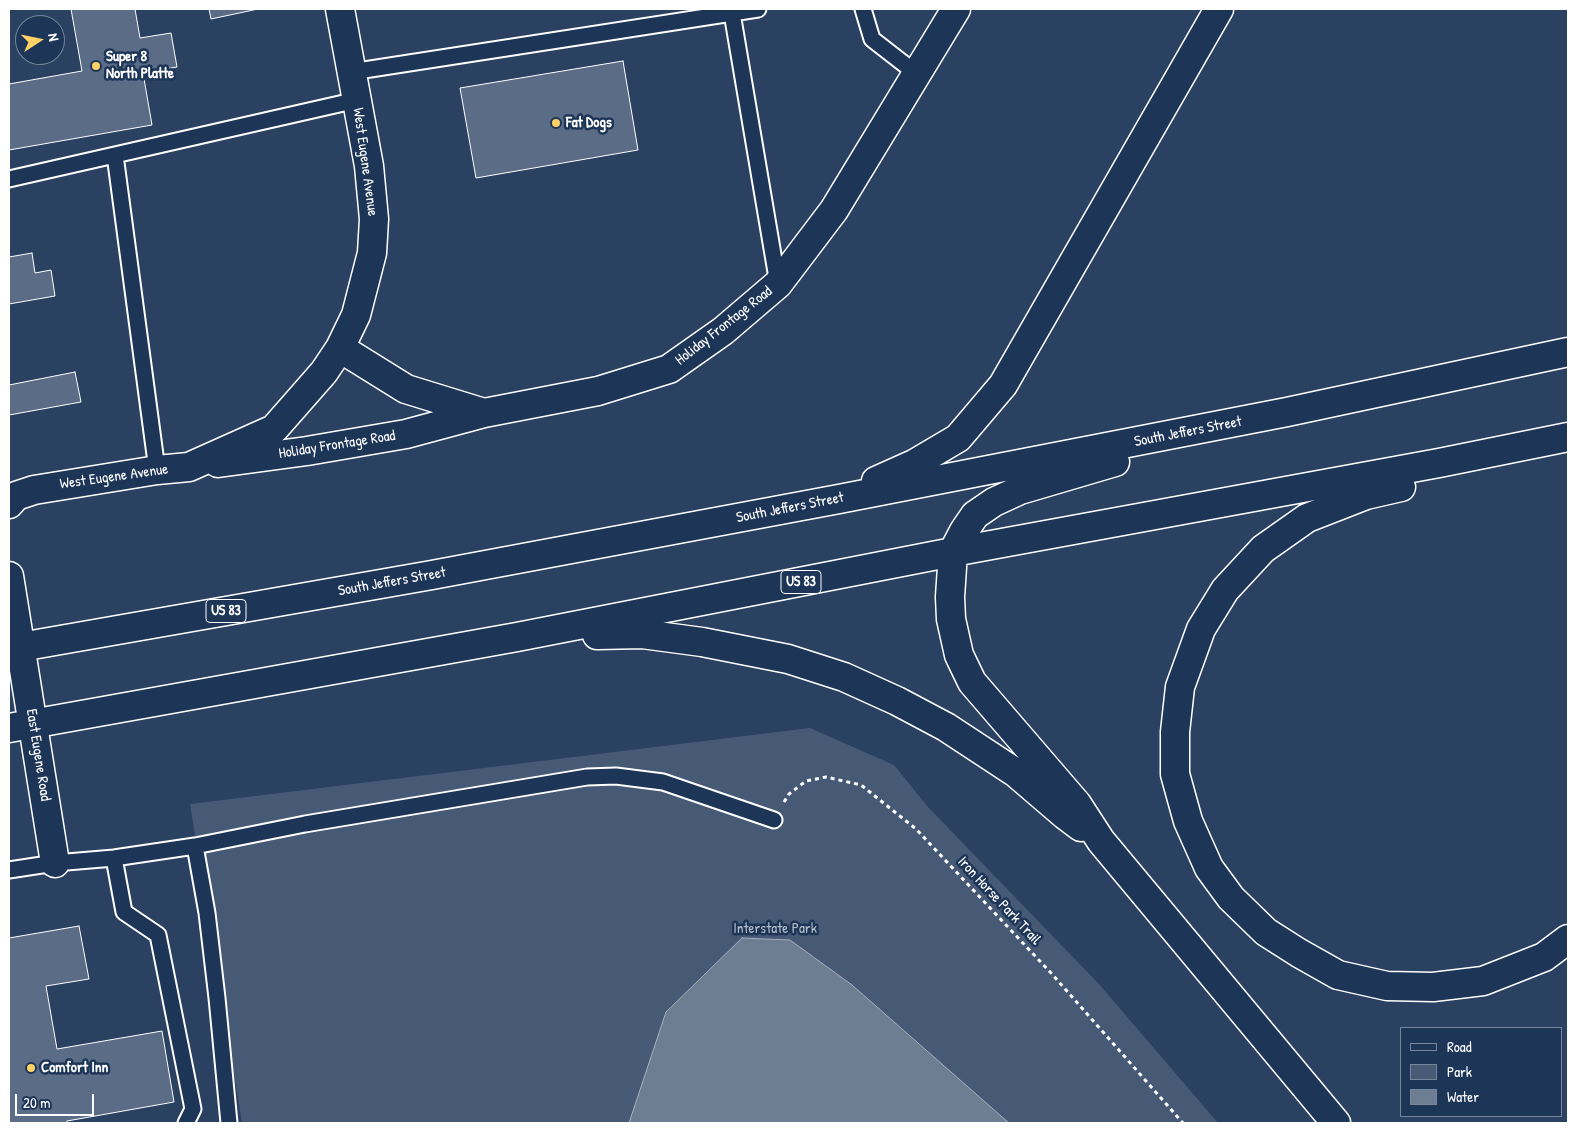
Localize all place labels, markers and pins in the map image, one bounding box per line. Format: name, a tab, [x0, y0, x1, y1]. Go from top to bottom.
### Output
place label: Super 8 North Platte	[106, 48, 174, 83]
marker: Super 8 North Platte	[90, 60, 102, 72]
place label: Fat Dogs	[566, 114, 612, 132]
marker: Fat Dogs	[550, 117, 562, 129]
place label: Comfort Inn	[41, 1059, 108, 1077]
marker: Comfort Inn	[25, 1062, 37, 1074]

